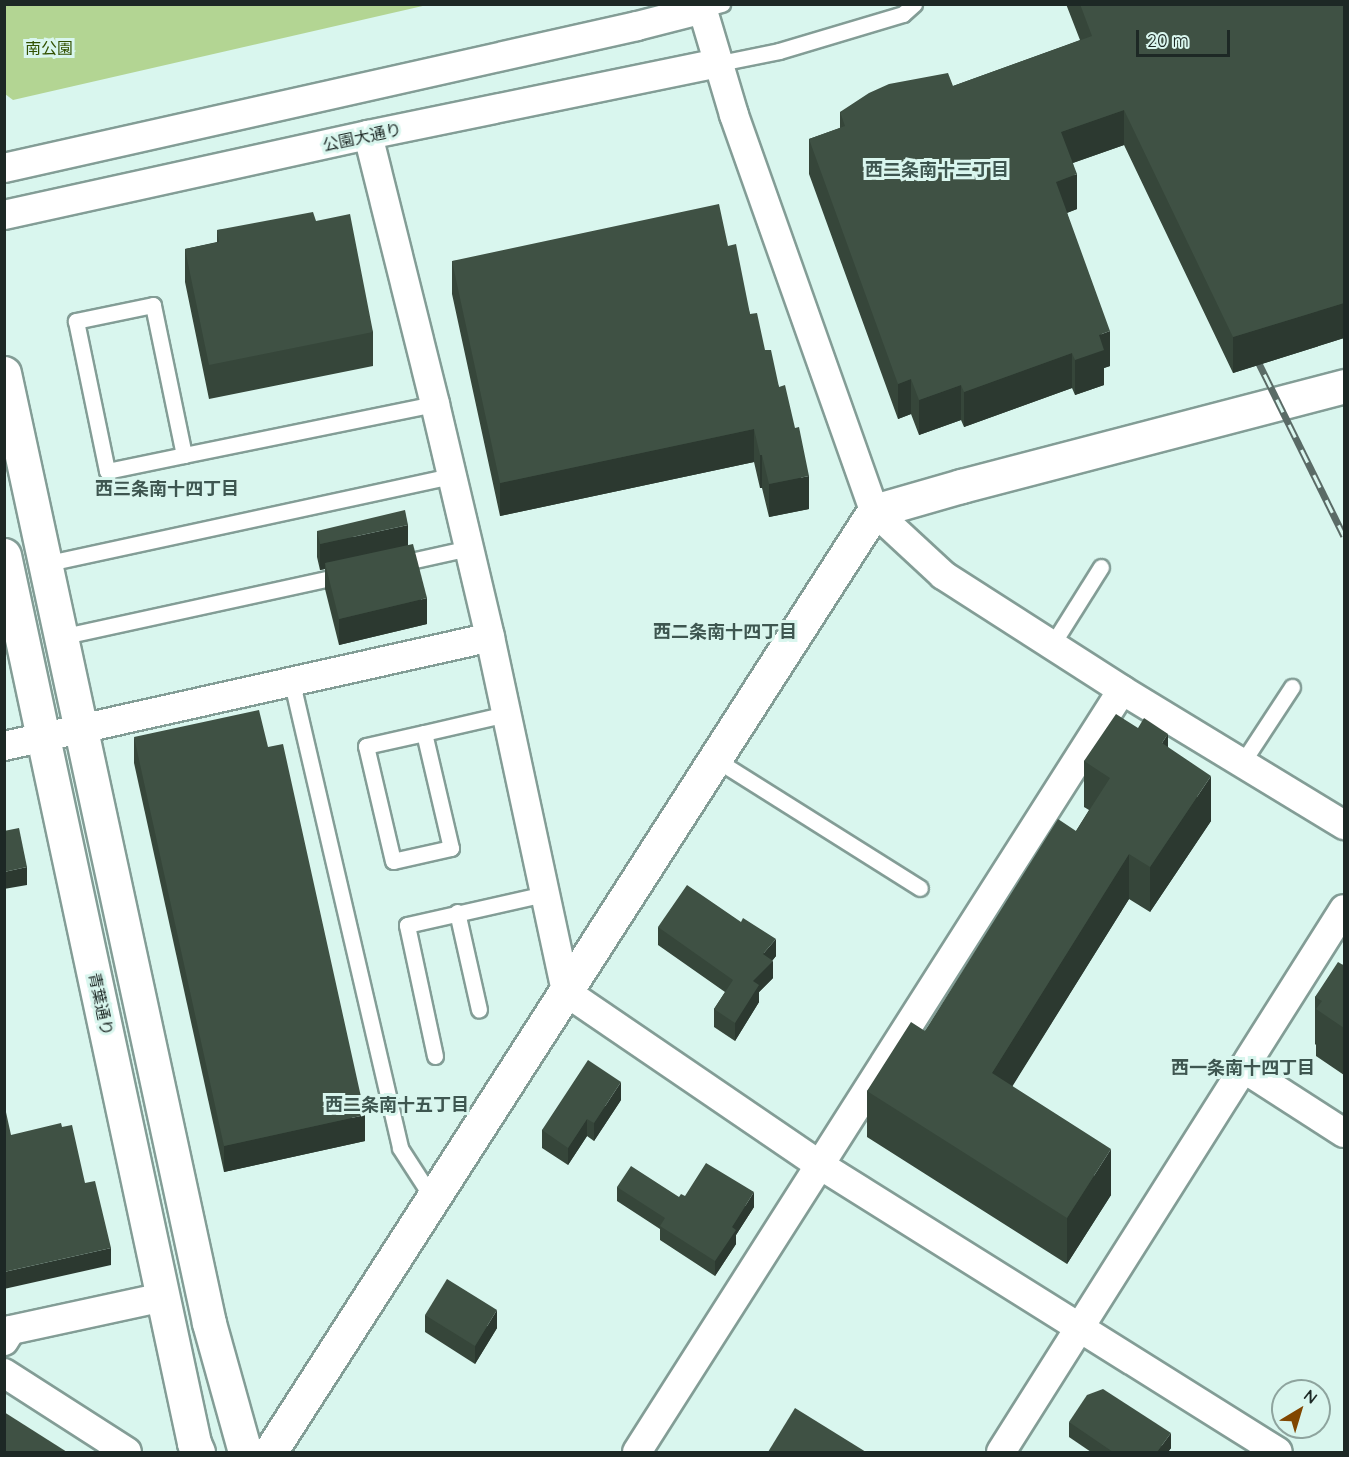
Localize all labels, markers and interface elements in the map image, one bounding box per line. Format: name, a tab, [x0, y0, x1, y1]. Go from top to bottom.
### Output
scale bar	[1139, 18, 1234, 56]
text: 20 m	[1147, 29, 1189, 52]
park label: 南公園	[25, 38, 73, 58]
street label: 公園大通り	[321, 119, 403, 155]
district label: 西二条南十三丁目	[865, 159, 1009, 181]
district label: 西三条南十四丁目	[95, 478, 239, 500]
district label: 西二条南十四丁目	[653, 621, 797, 643]
street label: 青葉通り	[85, 971, 117, 1037]
district label: 西一条南十四丁目	[1171, 1057, 1315, 1079]
district label: 西二条南十五丁目	[325, 1094, 469, 1116]
north arrow	[1271, 1379, 1331, 1439]
text: N	[1300, 1385, 1322, 1408]

